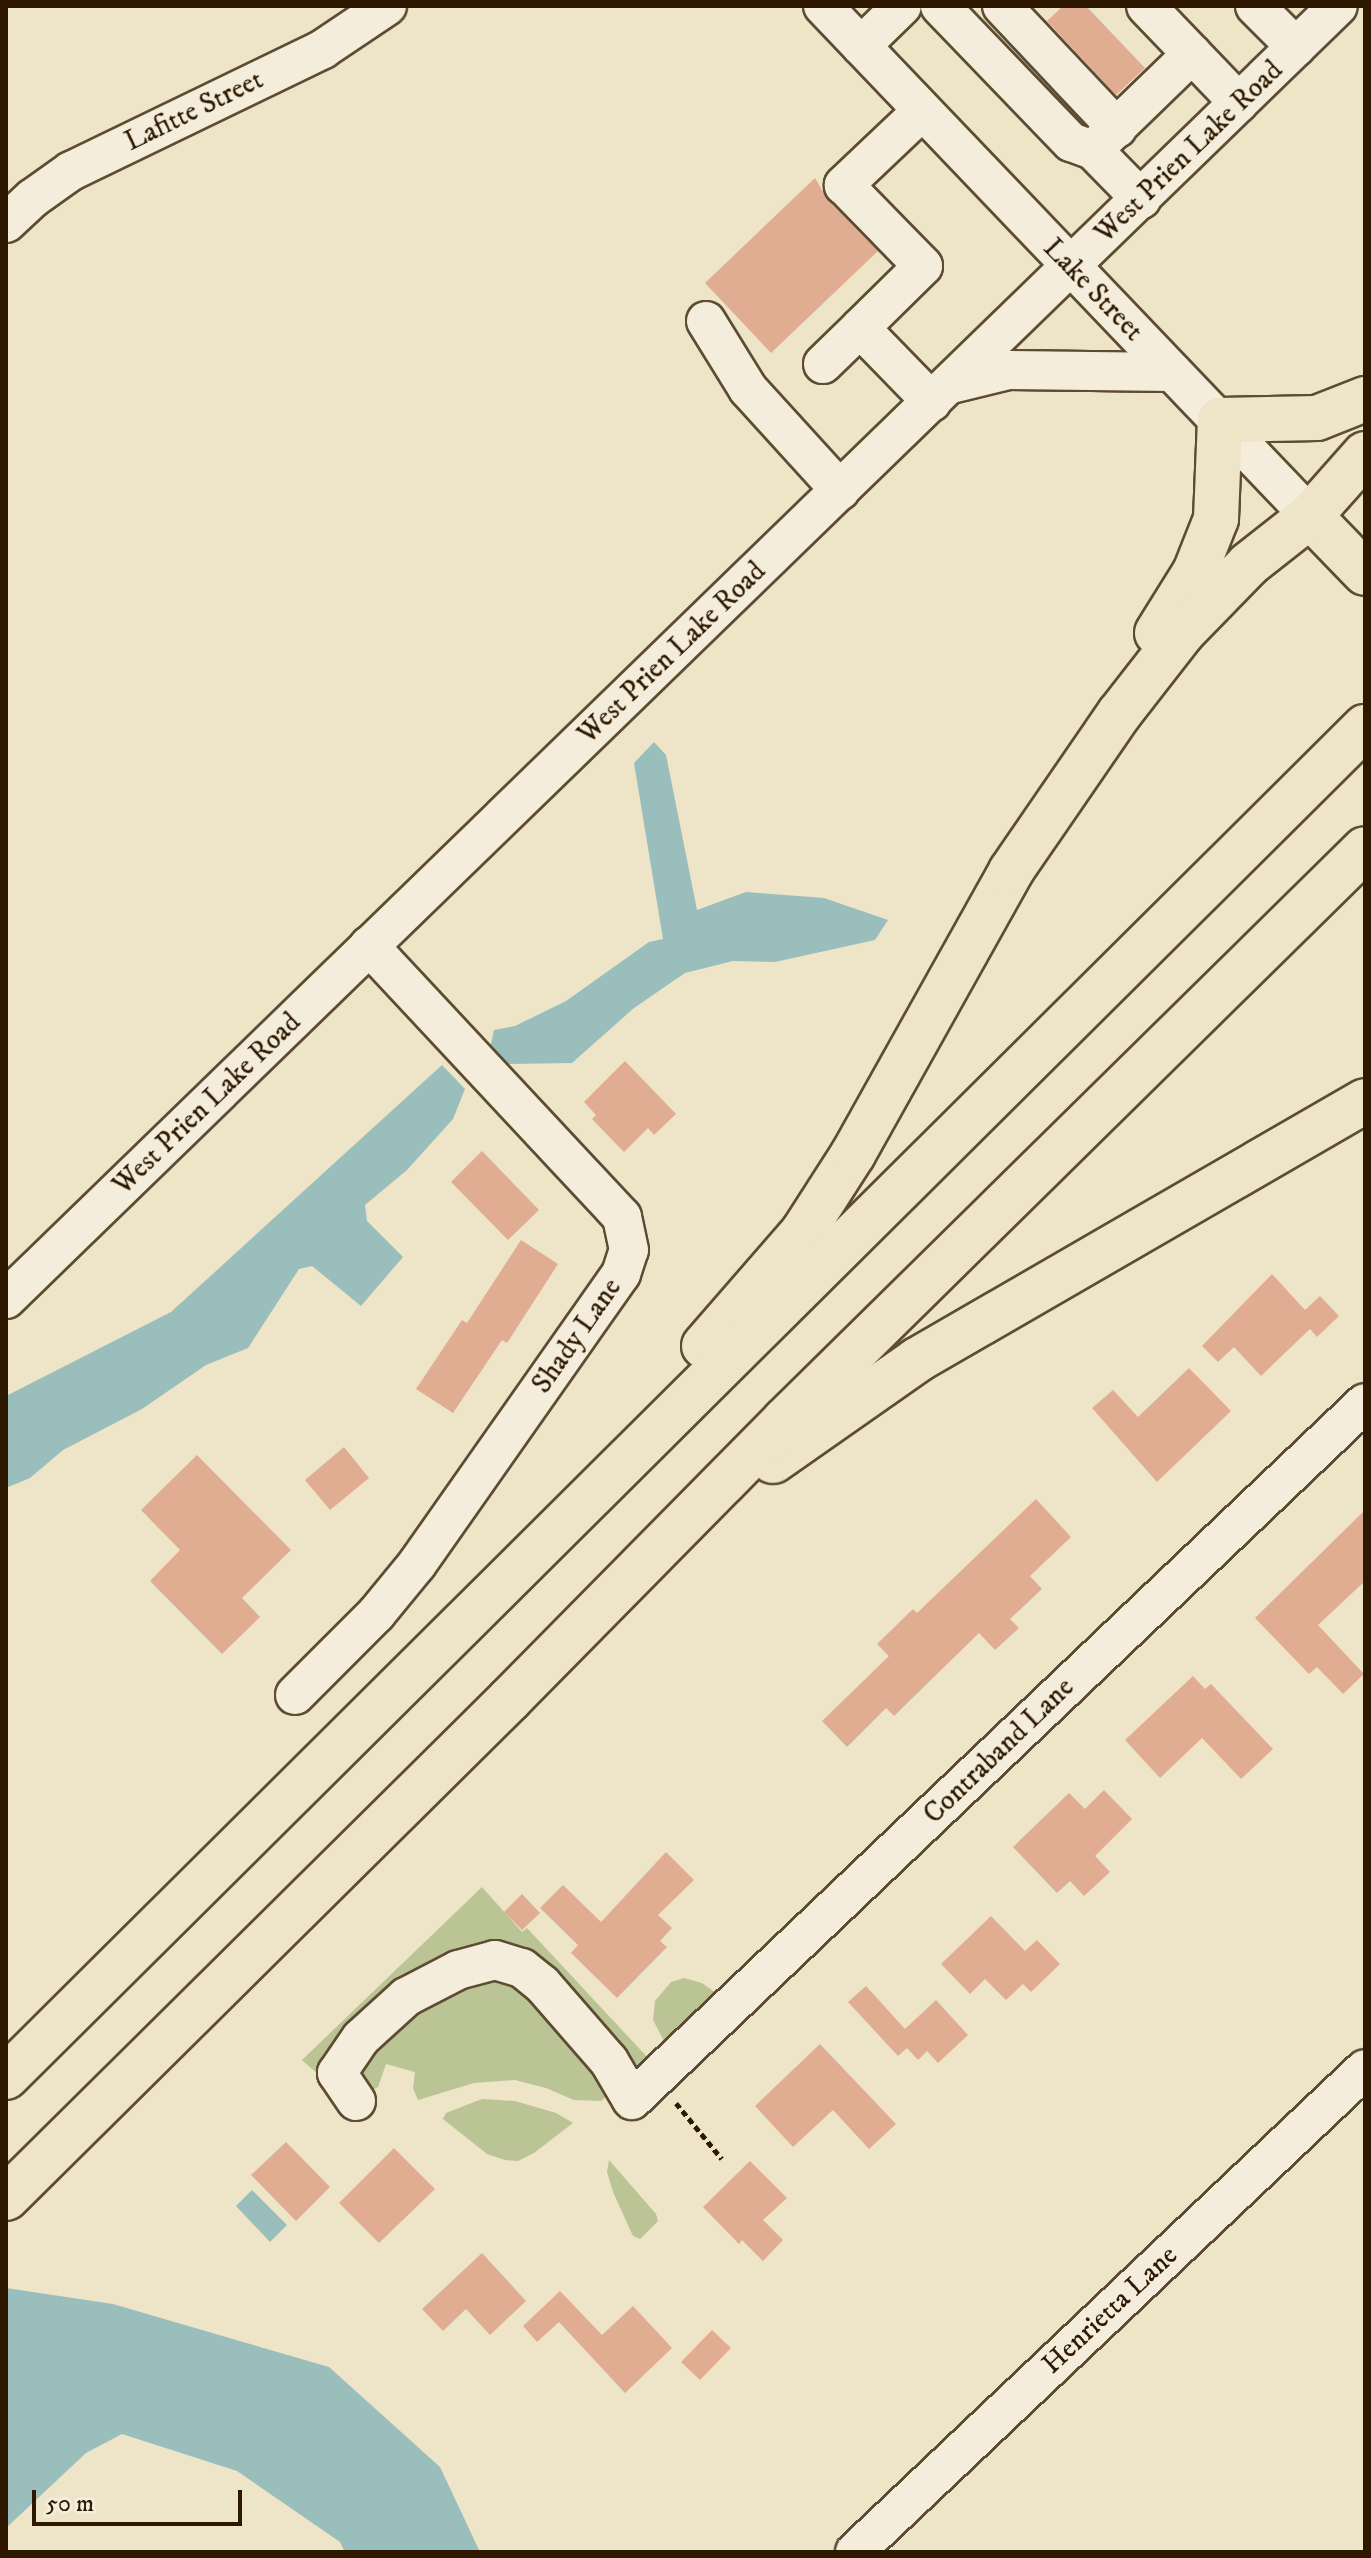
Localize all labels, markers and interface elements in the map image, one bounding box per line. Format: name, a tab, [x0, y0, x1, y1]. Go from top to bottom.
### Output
street label: West Prien Lake Road	[1088, 54, 1290, 250]
street label: Lafitte Street	[119, 63, 269, 159]
street label: Lake Street	[1036, 232, 1150, 348]
street label: West Prien Lake Road	[571, 555, 773, 751]
street label: West Prien Lake Road	[106, 1006, 308, 1202]
street label: Shady Lane	[525, 1272, 629, 1400]
street label: Contraband Lane	[917, 1671, 1081, 1831]
street label: Henrietta Lane	[1035, 2239, 1185, 2381]
scale bar	[36, 2474, 246, 2524]
text: 50 m	[46, 2489, 94, 2519]

